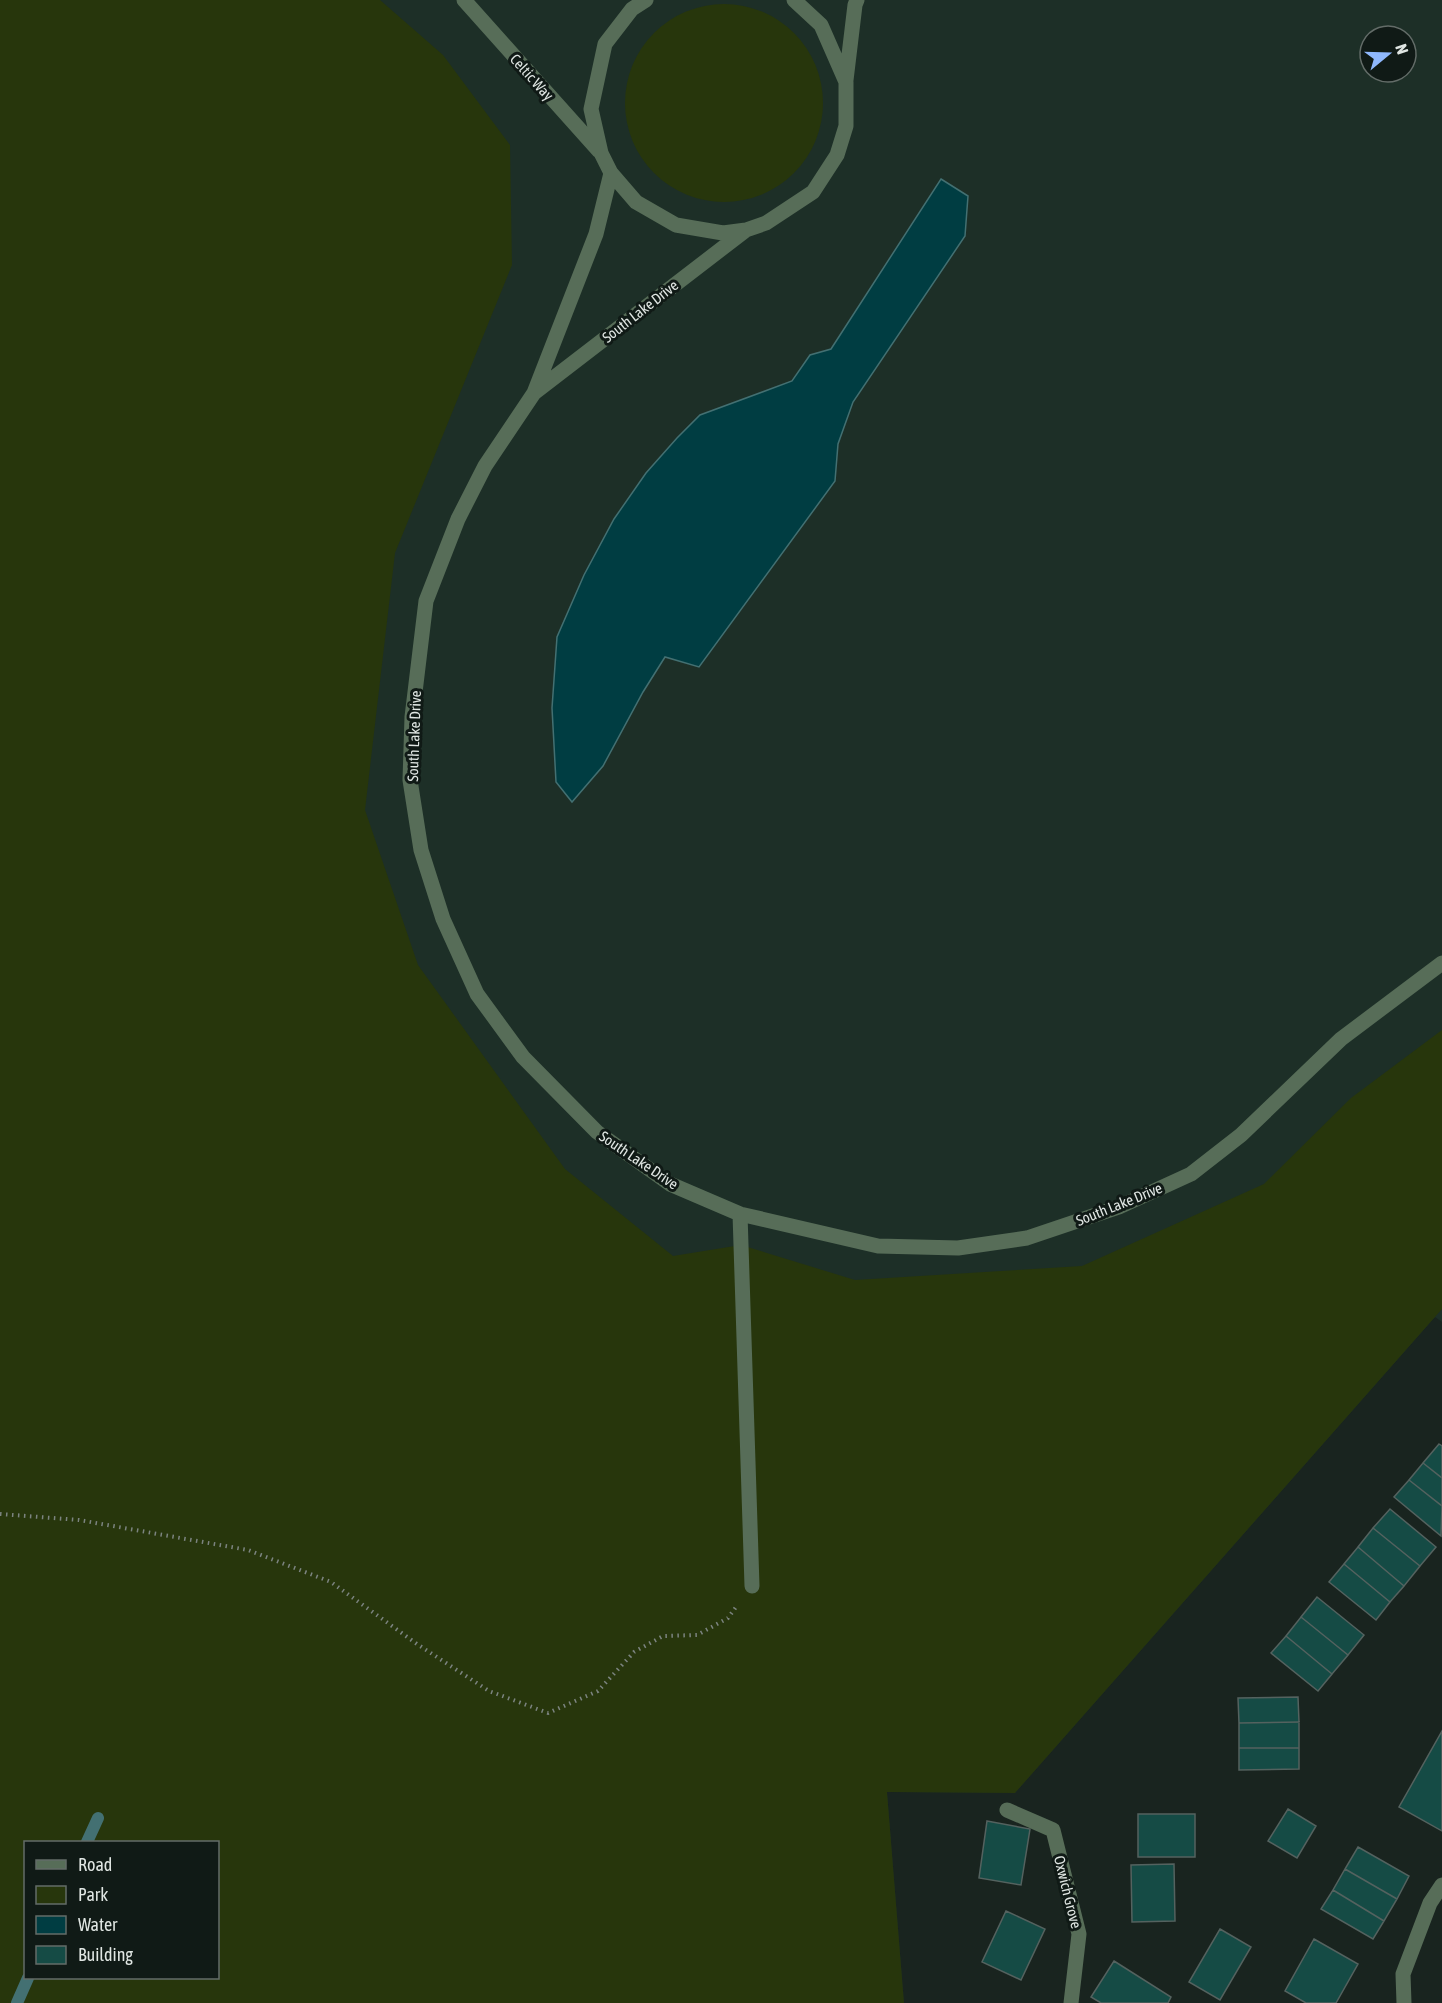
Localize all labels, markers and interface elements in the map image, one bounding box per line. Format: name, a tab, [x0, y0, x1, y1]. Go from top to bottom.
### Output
north arrow	[1358, 24, 1418, 84]
text: N	[1392, 42, 1412, 57]
street label: Celtic Way	[507, 50, 557, 104]
street label: South Lake Drive	[599, 276, 681, 346]
street label: South Lake Drive	[404, 690, 424, 782]
street label: South Lake Drive	[596, 1127, 682, 1193]
street label: South Lake Drive	[1073, 1179, 1165, 1229]
legend	[24, 1841, 219, 1979]
text: Road	[78, 1854, 112, 1875]
street label: Oxwich Grove	[1051, 1854, 1085, 1930]
text: Park	[78, 1884, 108, 1905]
text: Water	[78, 1914, 118, 1935]
text: Building	[78, 1944, 133, 1965]

